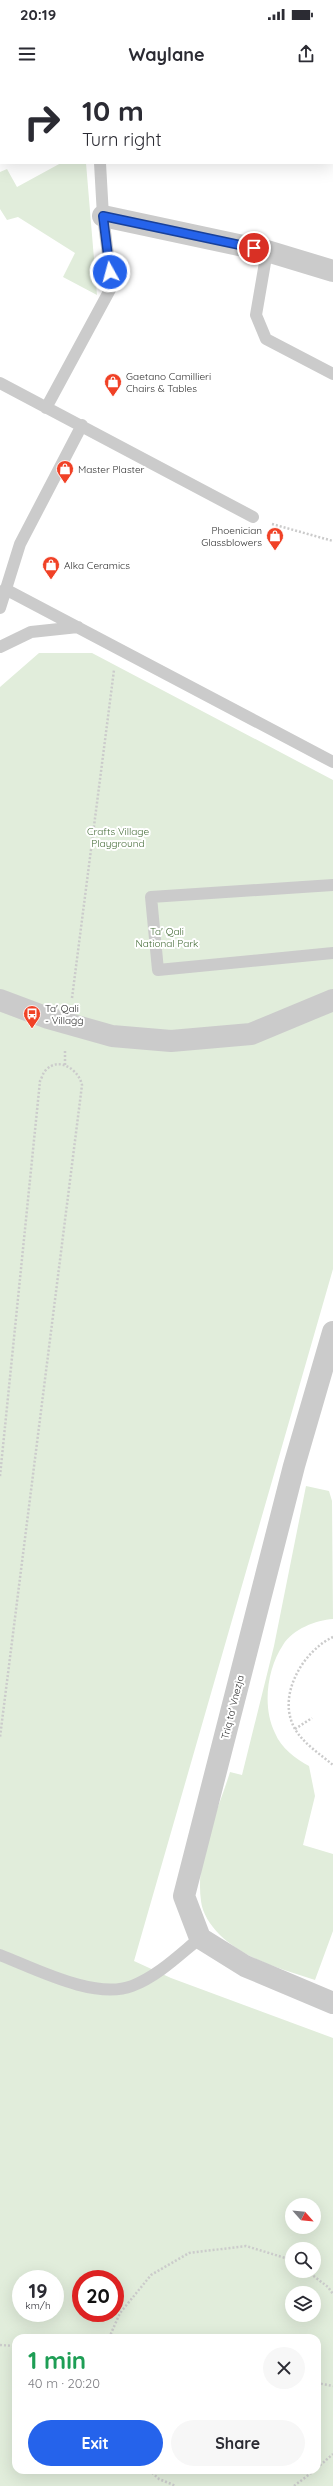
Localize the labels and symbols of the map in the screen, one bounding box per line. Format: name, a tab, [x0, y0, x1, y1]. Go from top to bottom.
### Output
pin	[237, 231, 271, 265]
position arrow	[89, 251, 131, 293]
place label: Gaetano Camillieri Chairs & Tables	[126, 370, 211, 395]
shop icon: Gaetano Camillieri Chairs & Tables	[103, 372, 123, 397]
shop icon: Master Plaster	[55, 459, 75, 484]
place label: Master Plaster	[78, 463, 145, 476]
place label: Phoenician Glassblowers	[201, 524, 262, 549]
shop icon: Phoenician Glassblowers	[265, 526, 285, 551]
shop icon: Alka Ceramics	[41, 555, 61, 580]
place label: Alka Ceramics	[64, 559, 130, 572]
park label: Crafts Village Playground	[87, 825, 149, 850]
park label: Ta' Qali National Park	[136, 925, 198, 950]
place label: Ta' Qali - Villaġġ	[45, 1002, 84, 1027]
bus stop icon: Ta' Qali - Villaġġ	[22, 1004, 42, 1029]
street label: Triq ta' Vnezja	[218, 1674, 247, 1741]
north arrow	[285, 2198, 321, 2234]
speed limit sign: 20	[72, 2270, 124, 2322]

